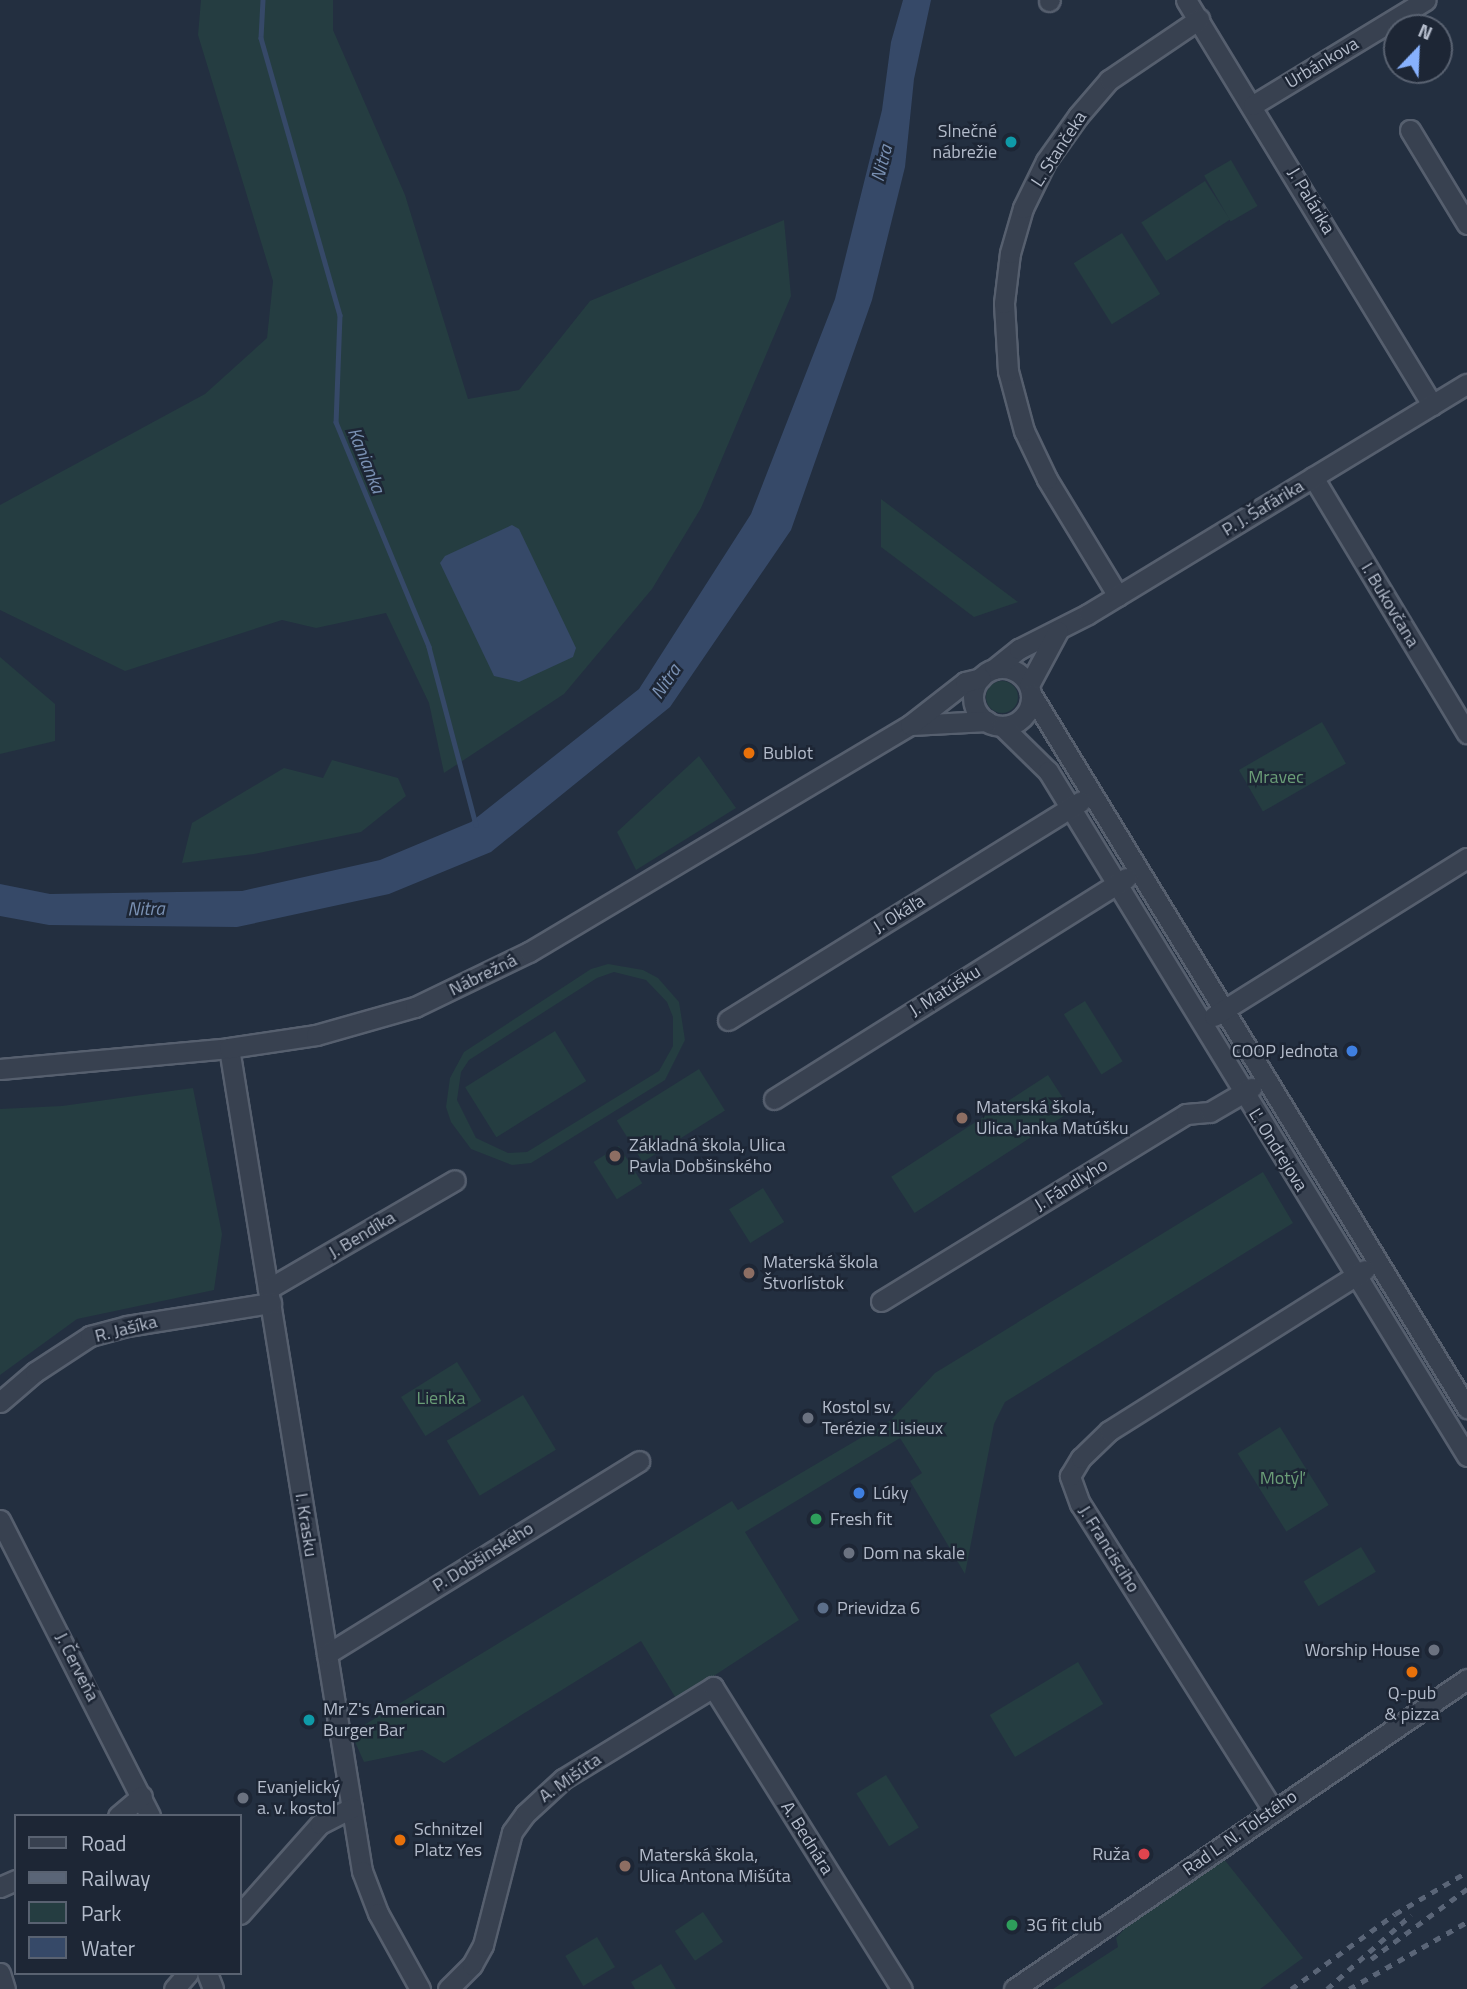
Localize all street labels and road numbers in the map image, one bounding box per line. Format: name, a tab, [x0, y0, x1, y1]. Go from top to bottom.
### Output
street label: Urbánkova	[1282, 33, 1362, 93]
street label: L. Stančeka	[1027, 107, 1091, 191]
street label: J. Palárika	[1283, 164, 1339, 238]
street label: P. J. Šafárika	[1218, 475, 1308, 541]
street label: I. Bukovčana	[1356, 559, 1424, 651]
street label: J. Okáľa	[869, 890, 929, 938]
street label: Nábrežná	[446, 949, 520, 1001]
street label: J. Matúšku	[906, 961, 984, 1021]
street label: Ľ. Ondrejova	[1244, 1105, 1312, 1195]
street label: J. Fándlyho	[1030, 1154, 1112, 1216]
street label: J. Bendíka	[325, 1207, 399, 1263]
street label: R. Jašíka	[93, 1311, 159, 1347]
street label: I. Krasku	[290, 1492, 322, 1558]
street label: J. Francisciho	[1074, 1502, 1144, 1596]
street label: P. Dobšinského	[429, 1517, 537, 1597]
street label: J. Červeňa	[51, 1629, 103, 1705]
street label: A. Mišúta	[535, 1749, 605, 1807]
street label: Rad L. N. Tolstého	[1179, 1786, 1301, 1880]
street label: A. Bednára	[776, 1797, 838, 1879]

